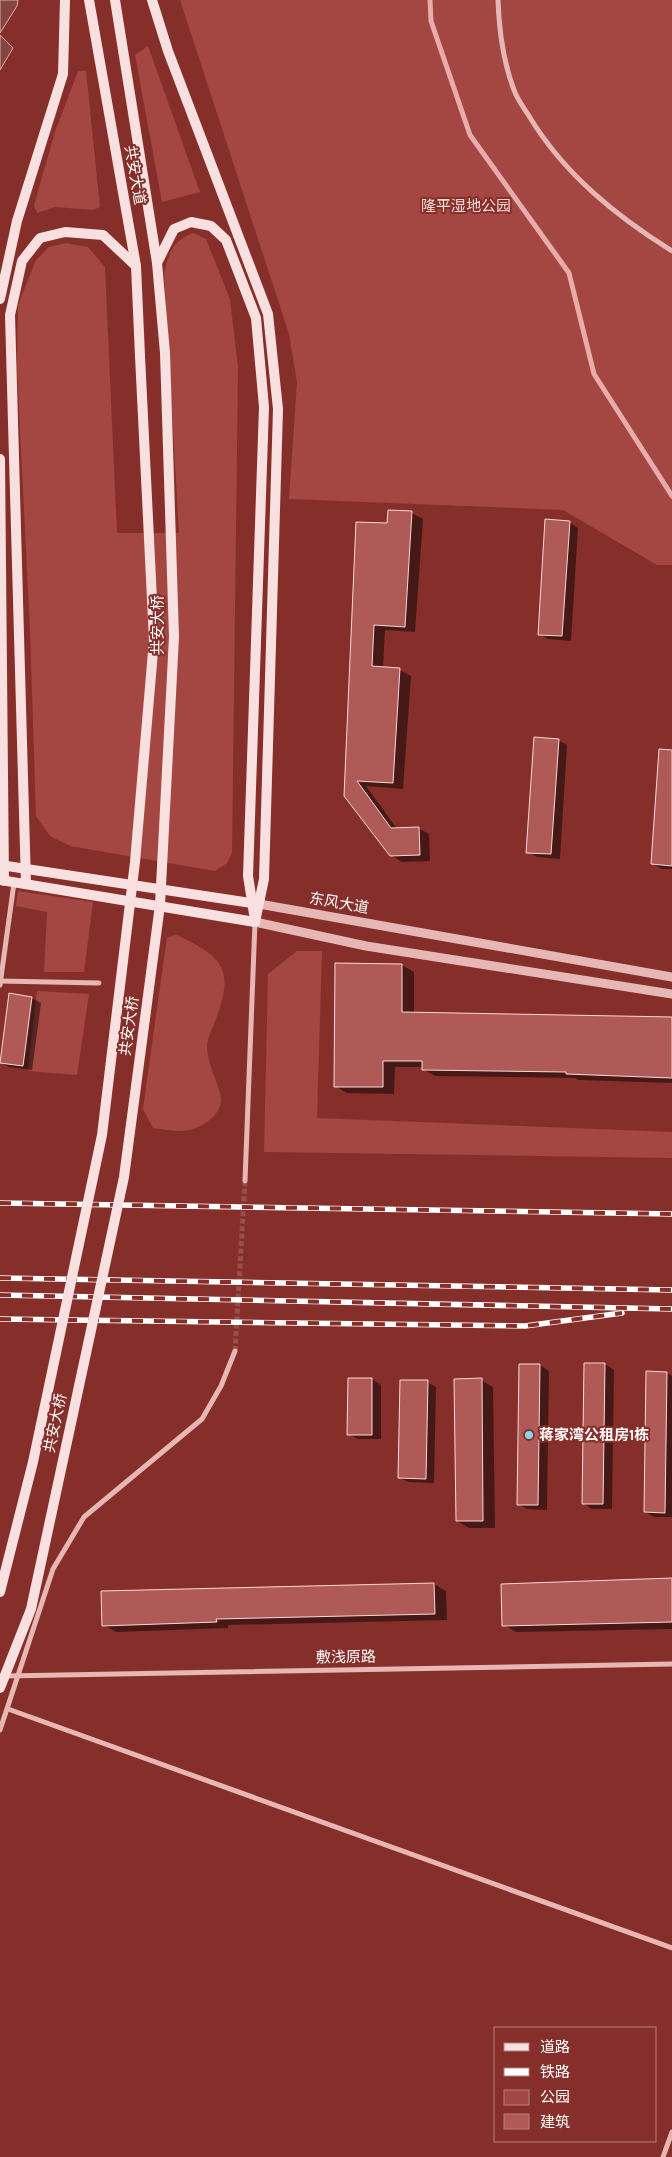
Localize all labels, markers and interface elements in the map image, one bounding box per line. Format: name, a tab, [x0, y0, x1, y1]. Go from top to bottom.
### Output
street label: 共安大道	[121, 144, 149, 206]
park label: 隆平湿地公园	[421, 197, 511, 215]
street label: 共安大桥	[149, 595, 167, 655]
street label: 东风大道	[308, 889, 370, 917]
street label: 共安大桥	[116, 995, 142, 1057]
street label: 共安大桥	[40, 1392, 70, 1454]
place label: 蒋家湾公租房1栋	[539, 1426, 649, 1444]
marker: 蒋家湾公租房1栋	[523, 1429, 535, 1441]
street label: 敷浅原路	[316, 1647, 376, 1667]
legend	[494, 2027, 657, 2142]
text: 道路	[540, 2038, 570, 2056]
text: 铁路	[540, 2063, 570, 2081]
text: 公园	[540, 2088, 570, 2106]
text: 建筑	[540, 2113, 570, 2131]

